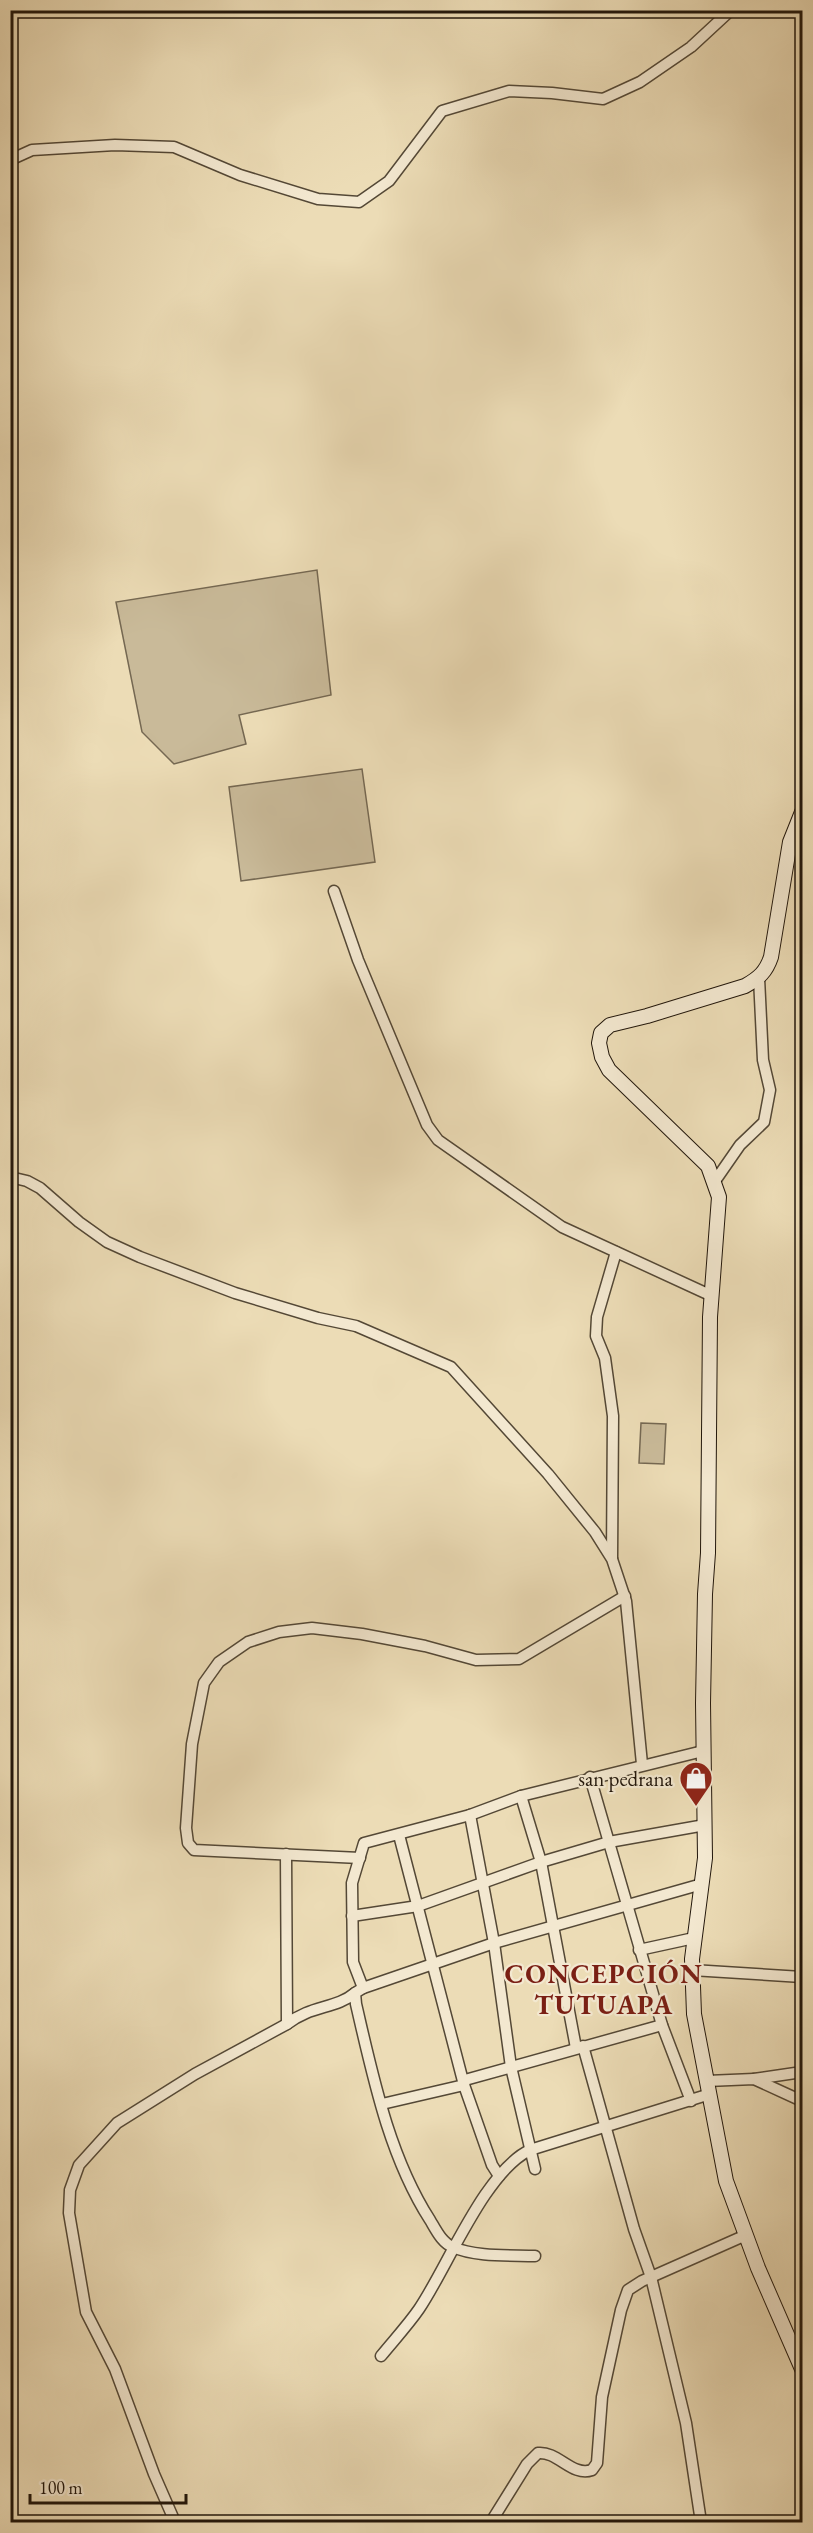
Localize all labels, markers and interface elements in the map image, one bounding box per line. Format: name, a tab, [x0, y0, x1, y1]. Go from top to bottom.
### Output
shop icon: san pedrana	[678, 1760, 714, 1807]
place label: san pedrana	[578, 1765, 674, 1792]
district label: CONCEPCIÓN TUTUAPA	[505, 1956, 703, 2022]
scale bar	[30, 2467, 186, 2505]
text: 100 m	[39, 2476, 83, 2499]

